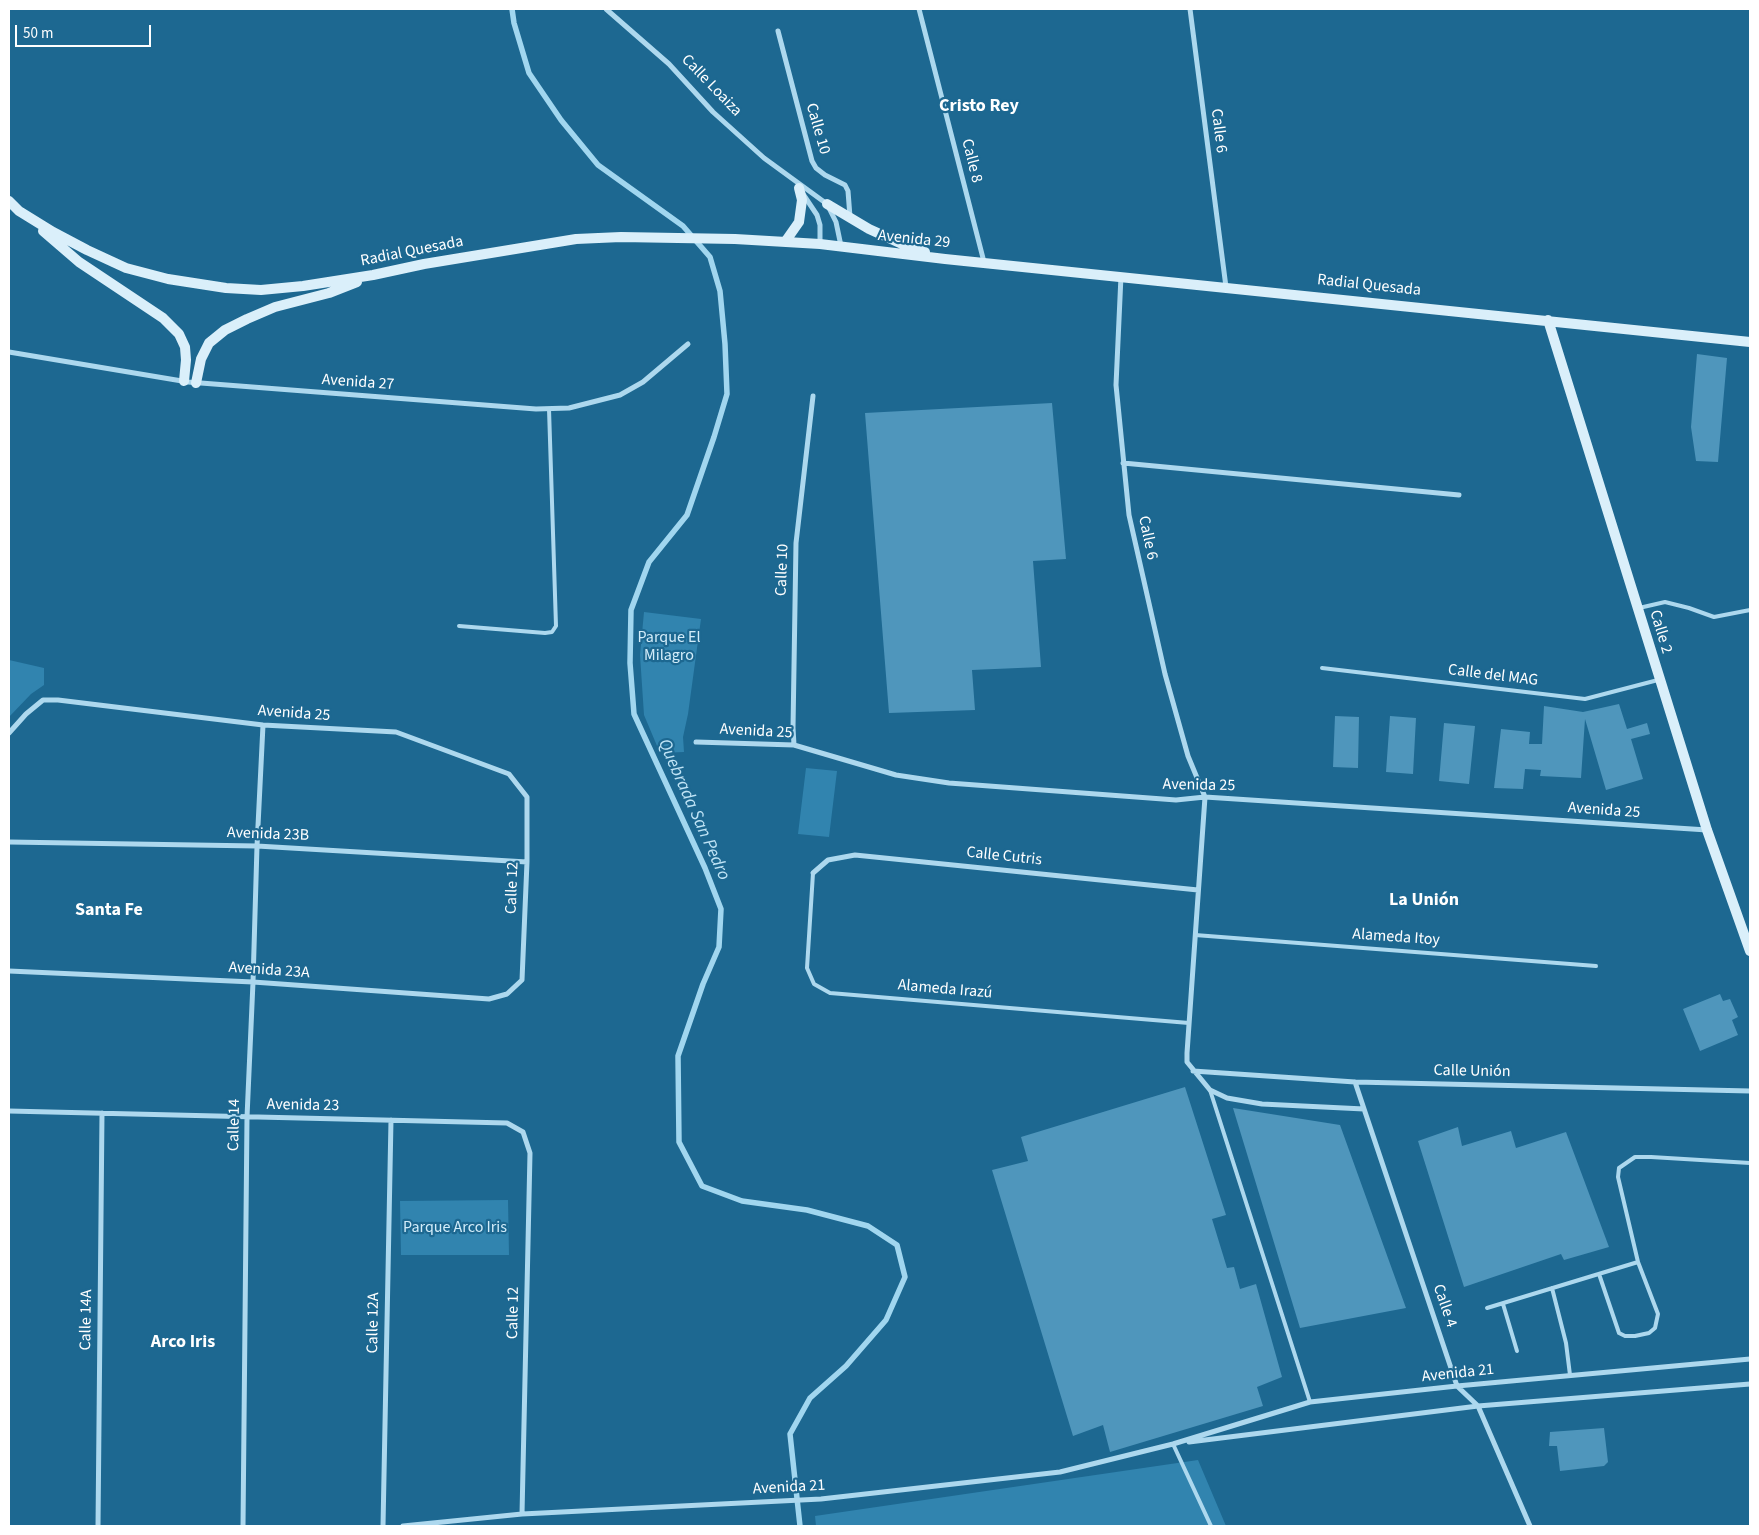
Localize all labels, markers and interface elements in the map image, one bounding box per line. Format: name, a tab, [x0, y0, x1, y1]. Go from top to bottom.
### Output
scale bar	[18, 15, 154, 47]
text: 50 m	[23, 23, 53, 44]
street label: Calle Loaiza	[677, 51, 745, 121]
district label: Cristo Rey	[939, 96, 1019, 118]
street label: Calle 10	[801, 101, 833, 157]
street label: Calle 6	[1206, 108, 1230, 154]
street label: Calle 8	[956, 137, 986, 185]
street label: Avenida 29	[877, 227, 951, 253]
street label: Radial Quesada	[359, 233, 465, 271]
street label: Radial Quesada	[1316, 271, 1422, 301]
street label: Avenida 27	[321, 371, 395, 395]
street label: Calle 6	[1133, 514, 1161, 562]
street label: Calle 10	[772, 543, 794, 597]
street label: Calle 2	[1644, 608, 1676, 656]
park label: Parque El Milagro	[637, 628, 701, 666]
street label: Calle del MAG	[1447, 661, 1539, 691]
street label: Avenida 25	[257, 702, 331, 726]
street label: Avenida 25	[719, 721, 793, 743]
water label: Quebrada San Pedro	[652, 736, 734, 884]
street label: Avenida 25	[1163, 776, 1235, 796]
street label: Avenida 25	[1567, 799, 1641, 823]
street label: Avenida 23B	[227, 824, 309, 846]
street label: Calle Cutris	[965, 843, 1043, 871]
street label: Calle 12	[502, 861, 524, 915]
district label: La Unión	[1389, 890, 1459, 912]
district label: Santa Fe	[75, 900, 143, 922]
street label: Alameda Itoy	[1352, 925, 1440, 951]
street label: Avenida 23A	[228, 959, 310, 983]
street label: Alameda Irazú	[897, 976, 993, 1004]
street label: Calle Unión	[1433, 1062, 1511, 1082]
street label: Avenida 23	[267, 1096, 339, 1116]
street label: Calle 14	[225, 1099, 245, 1151]
park label: Parque Arco Iris	[403, 1218, 507, 1238]
street label: Calle 4	[1428, 1282, 1460, 1330]
street label: Calle 12	[504, 1287, 524, 1339]
street label: Calle 14A	[77, 1289, 97, 1351]
street label: Calle 12A	[364, 1292, 384, 1354]
district label: Arco Iris	[151, 1332, 215, 1354]
street label: Avenida 21	[1421, 1361, 1495, 1387]
street label: Avenida 21	[752, 1477, 826, 1499]

